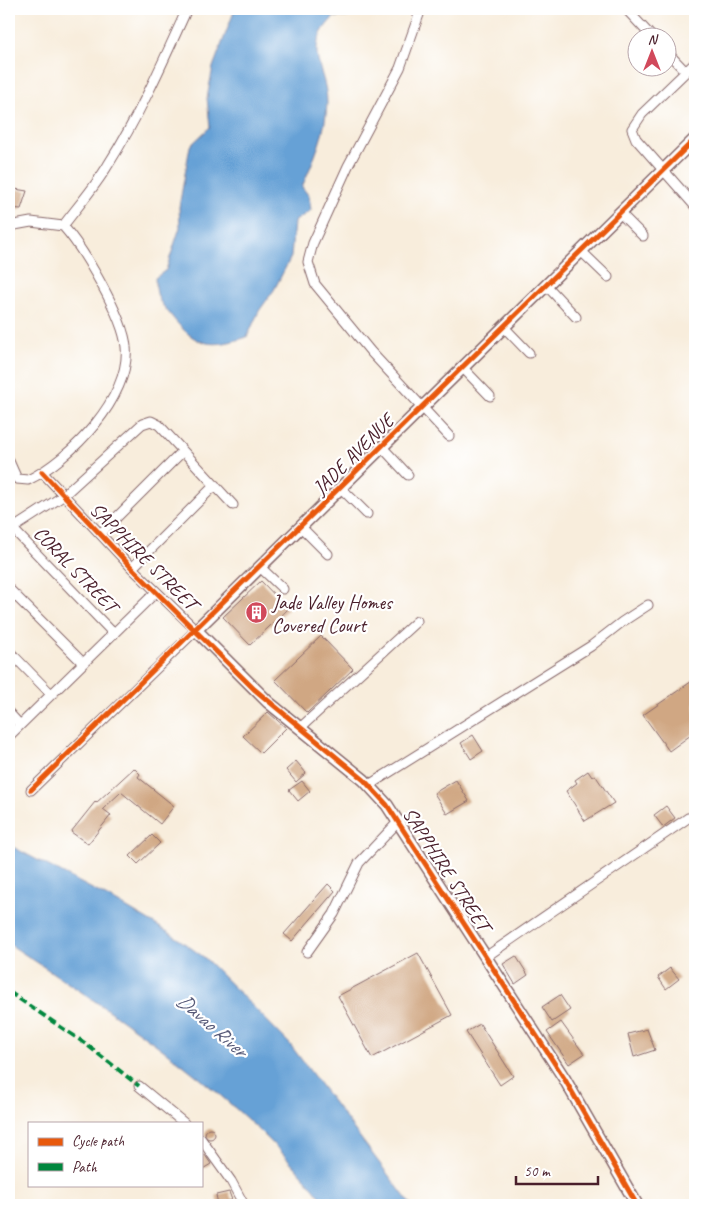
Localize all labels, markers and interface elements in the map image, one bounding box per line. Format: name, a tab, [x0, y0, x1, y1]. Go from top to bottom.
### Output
north arrow	[626, 28, 676, 78]
text: N	[648, 31, 659, 48]
street label: JADE AVENUE	[307, 406, 401, 501]
street label: SAPPHIRE STREET	[84, 497, 206, 619]
street label: CORAL STREET	[28, 521, 126, 621]
place label: Jade Valley Homes Covered Court	[271, 590, 394, 638]
building icon: Jade Valley Homes Covered Court	[244, 601, 268, 625]
street label: SAPPHIRE STREET	[397, 803, 498, 940]
water label: Davao River	[172, 987, 255, 1065]
legend	[28, 1122, 202, 1186]
text: Cycle path	[72, 1132, 124, 1151]
scale bar	[516, 1154, 599, 1186]
text: Path	[72, 1158, 98, 1177]
text: 50 m	[524, 1162, 551, 1181]

